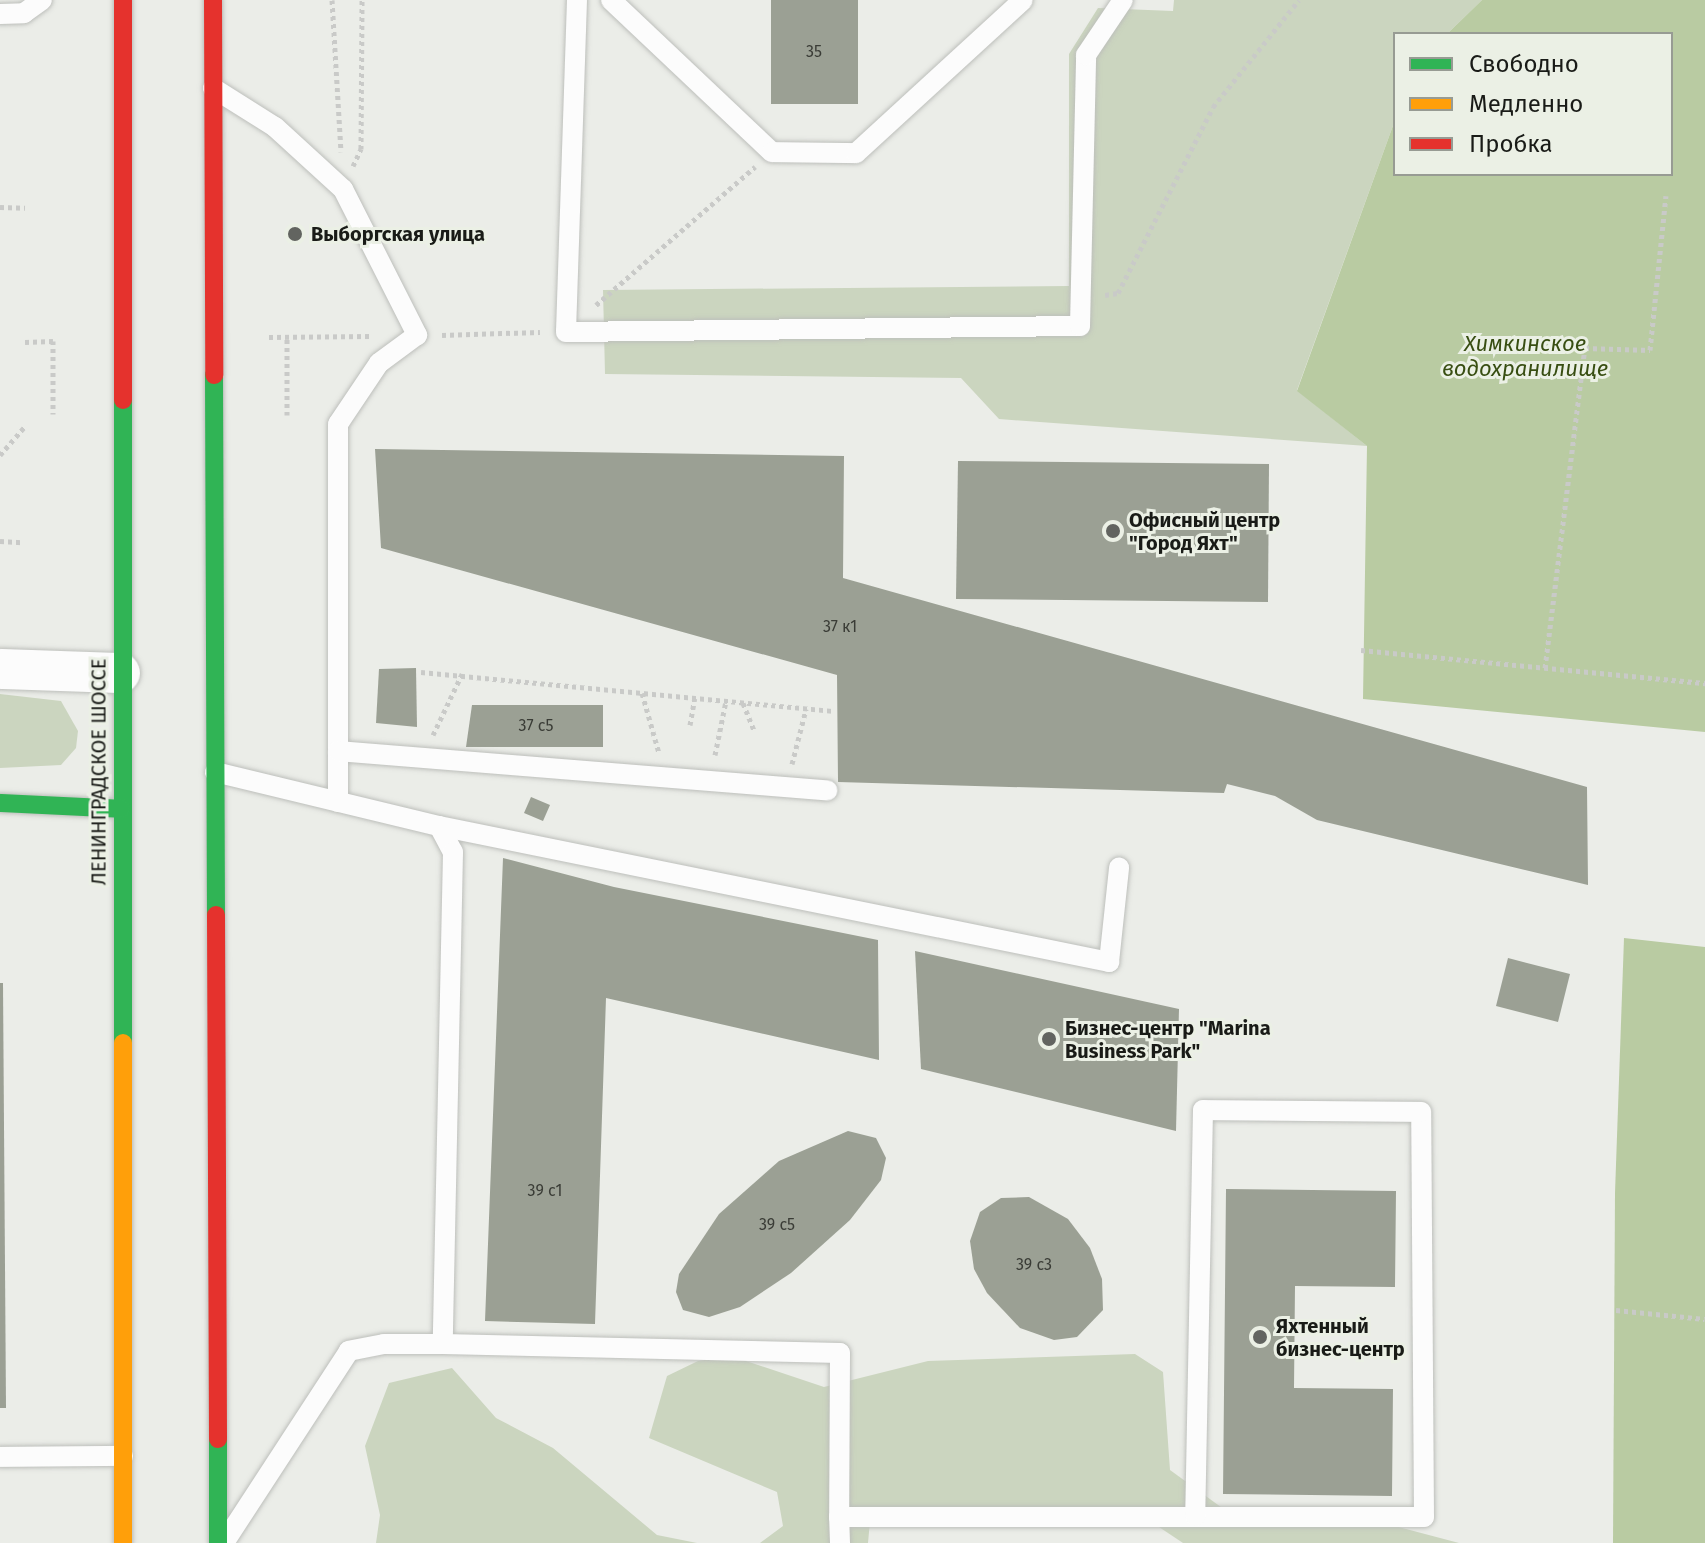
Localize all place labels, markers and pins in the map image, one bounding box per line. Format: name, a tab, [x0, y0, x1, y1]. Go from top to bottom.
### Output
place label: Выборгская улица	[311, 222, 485, 246]
marker: Выборгская улица	[286, 225, 304, 243]
place label: Офисный центр "Город Яхт"	[1129, 508, 1280, 555]
marker: Офисный центр "Город Яхт"	[1104, 522, 1122, 540]
place label: Бизнес-центр "Marina Business Park"	[1065, 1016, 1271, 1063]
marker: Бизнес-центр "Marina Business Park"	[1040, 1030, 1058, 1048]
place label: Яхтенный бизнес-центр	[1276, 1314, 1405, 1361]
marker: Яхтенный бизнес-центр	[1251, 1328, 1269, 1346]

